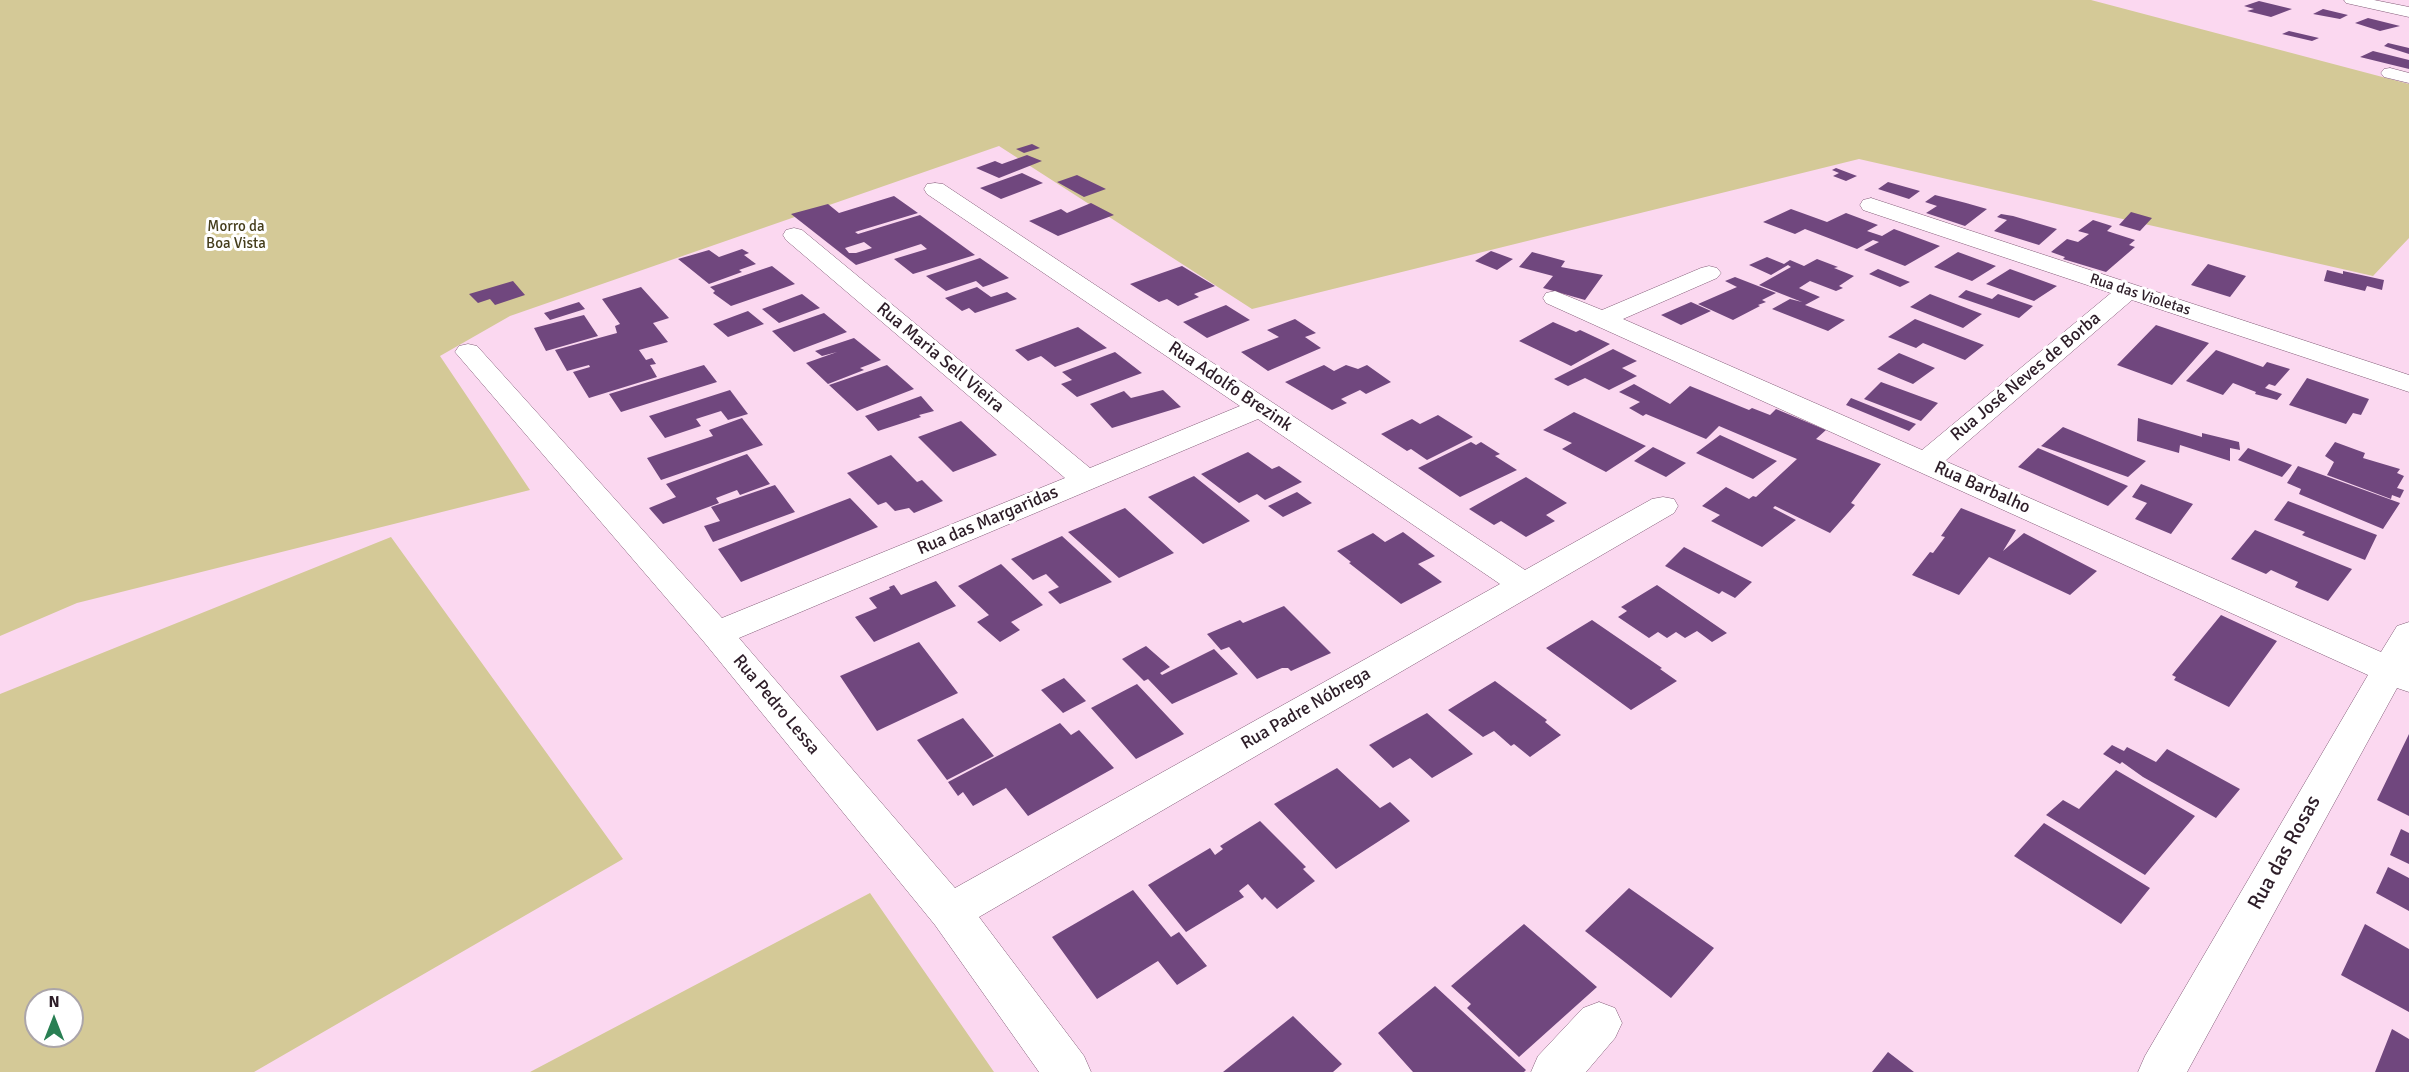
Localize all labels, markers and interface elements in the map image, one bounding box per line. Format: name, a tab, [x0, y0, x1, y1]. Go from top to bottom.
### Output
park label: Morro da Boa Vista	[206, 218, 266, 253]
street label: Rua das Violetas	[2087, 270, 2193, 320]
street label: Rua Maria Sell Vieira	[872, 298, 1008, 418]
street label: Rua José Neves de Borba	[1946, 308, 2106, 446]
street label: Rua Adolfo Brezink	[1164, 337, 1296, 437]
street label: Rua Barbalho	[1931, 457, 2033, 519]
street label: Rua das Margaridas	[914, 482, 1062, 560]
street label: Rua Pedro Lessa	[728, 651, 824, 759]
street label: Rua Padre Nóbrega	[1237, 663, 1375, 755]
street label: Rua das Rosas	[2243, 791, 2327, 915]
north arrow	[24, 988, 84, 1048]
text: N	[48, 992, 60, 1012]

